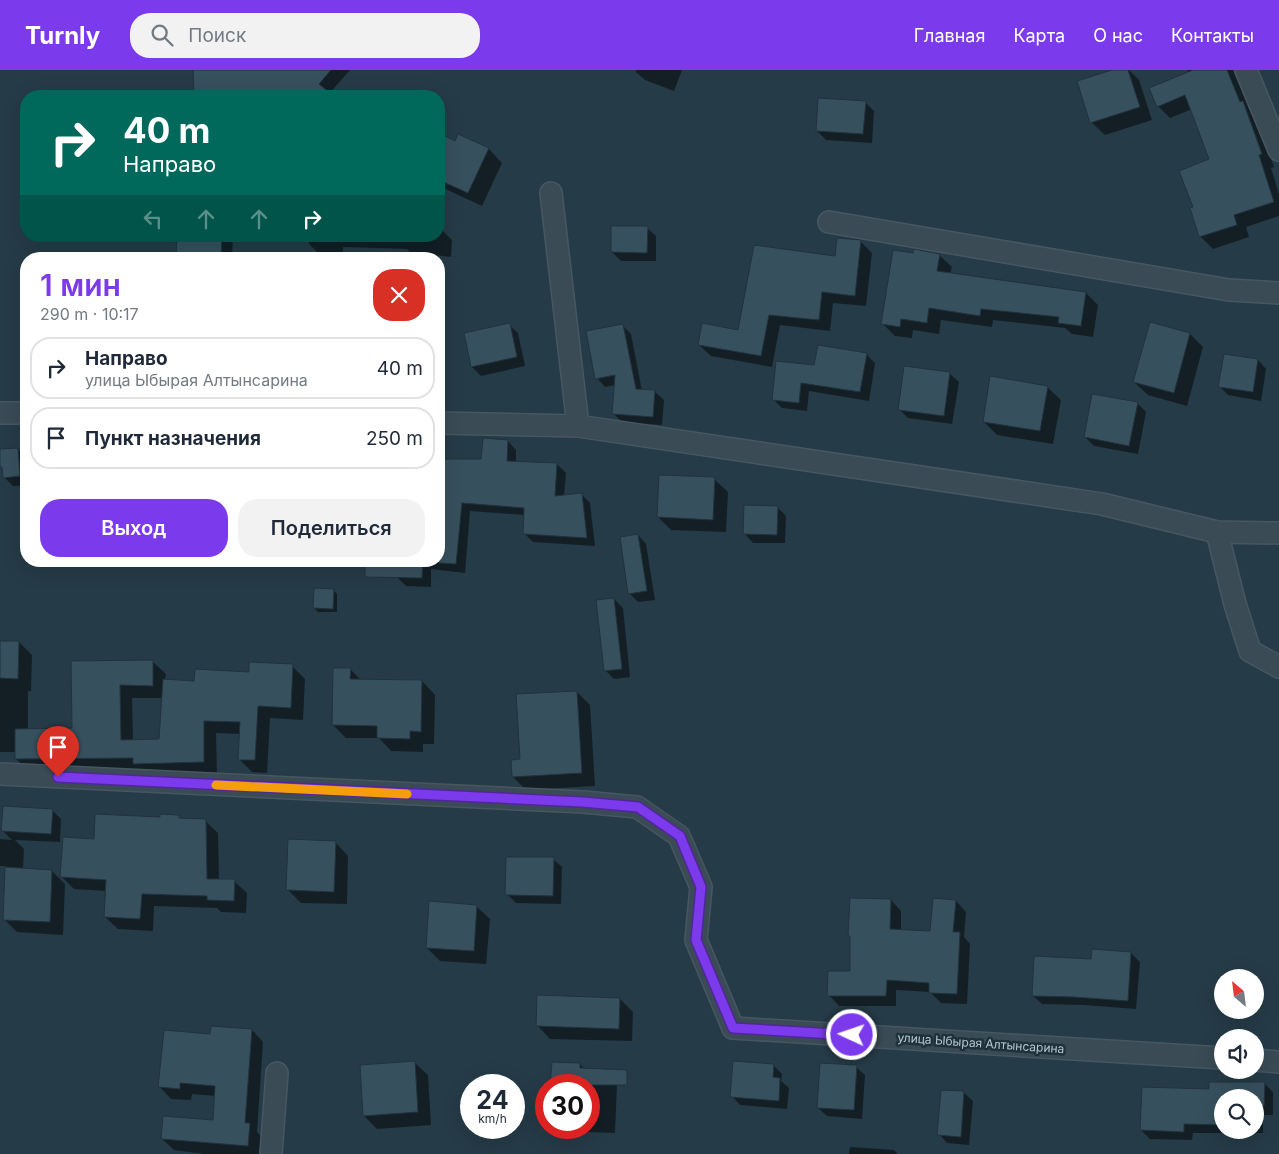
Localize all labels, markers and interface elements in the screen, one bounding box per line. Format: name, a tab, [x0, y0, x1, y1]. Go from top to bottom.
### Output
search box	[130, 13, 480, 58]
text: Turnly	[25, 21, 100, 50]
icon: search	[148, 21, 176, 49]
text: Поиск	[188, 24, 246, 47]
text: Главная	[914, 25, 985, 46]
text: Карта	[1013, 25, 1065, 46]
text: О нас	[1093, 25, 1143, 46]
text: Контакты	[1171, 25, 1254, 46]
text: 40 m	[123, 109, 211, 151]
icon: right	[40, 110, 105, 175]
text: Направо	[123, 151, 216, 177]
icon: left	[139, 205, 167, 233]
icon: ahead	[192, 205, 220, 233]
icon: ahead	[245, 205, 273, 233]
icon: right	[298, 205, 326, 233]
text: 1 мин	[40, 267, 121, 303]
button: close	[373, 269, 425, 321]
text: 290 m · 10:17	[40, 304, 139, 324]
text: Направо	[85, 347, 168, 370]
icon: right	[42, 354, 70, 382]
text: 40 m	[377, 357, 423, 380]
text: улица Ыбырая Алтынсарина	[85, 370, 308, 390]
icon: arrive	[42, 424, 70, 452]
text: Пункт назначения	[85, 427, 261, 450]
text: 250 m	[366, 427, 423, 450]
button: Выход	[40, 499, 228, 557]
button: Поделиться	[238, 499, 425, 557]
pin	[37, 726, 79, 777]
icon: arrive	[44, 733, 72, 761]
north arrow	[1214, 969, 1264, 1019]
map controls	[1214, 969, 1264, 1139]
position arrow	[825, 1008, 877, 1060]
button: sound	[1214, 1029, 1264, 1079]
street label: улица Ыбырая Алтынсарина	[897, 1030, 1065, 1056]
speed limit sign: 30	[535, 1074, 600, 1139]
text: 24	[476, 1085, 509, 1115]
button: search	[1214, 1089, 1264, 1139]
text: km/h	[478, 1111, 507, 1126]

